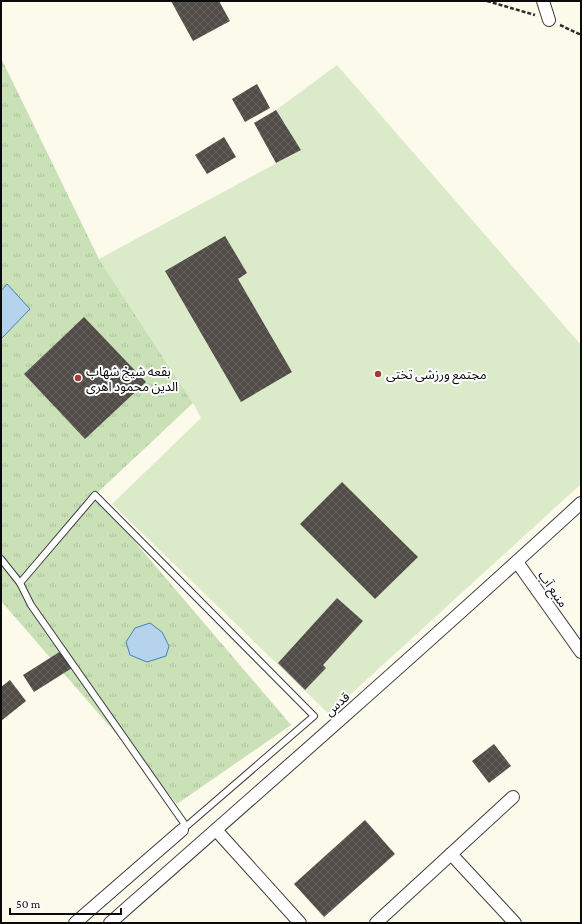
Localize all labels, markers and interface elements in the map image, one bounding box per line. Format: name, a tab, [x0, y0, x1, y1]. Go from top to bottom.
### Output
place label: بقعه شیخ شهاب الدین محمود اهرى	[86, 364, 178, 395]
place label: مجتمع ورزشی تختی	[386, 367, 487, 385]
marker: مجتمع ورزشی تختی	[373, 369, 383, 379]
marker: بقعه شیخ شهاب الدین محمود اهرى	[73, 373, 83, 383]
street label: منبع آب	[533, 568, 571, 612]
street label: قدس	[321, 689, 353, 720]
scale bar	[10, 890, 121, 916]
text: 50 m	[16, 897, 41, 911]

